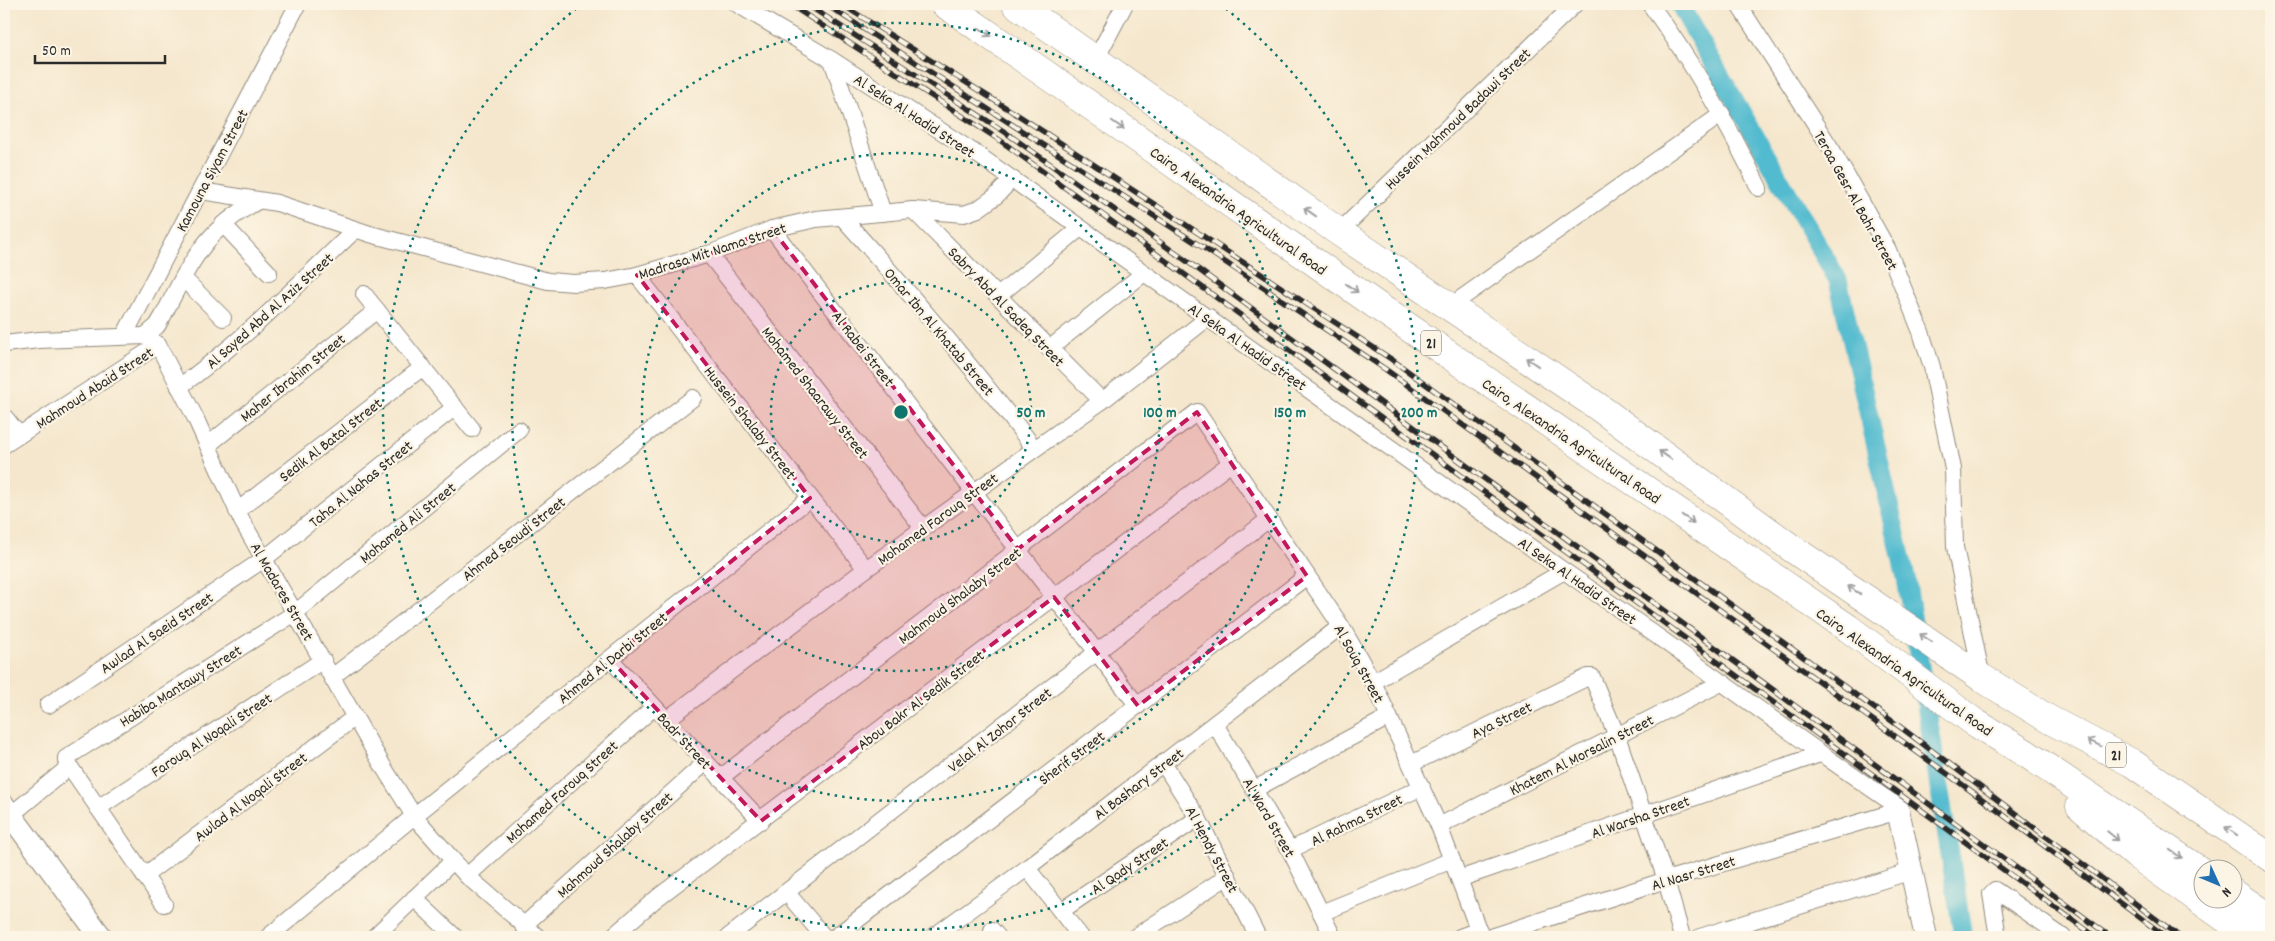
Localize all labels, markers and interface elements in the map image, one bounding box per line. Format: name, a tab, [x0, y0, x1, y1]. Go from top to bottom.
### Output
one-way arrow	[978, 27, 992, 37]
scale bar	[35, 32, 165, 64]
text: 50 m	[42, 41, 71, 63]
street label: Hussein Mahmoud Badawi Street	[1380, 43, 1537, 196]
street label: Al Seka Al Hadid Street	[848, 69, 979, 165]
street label: Kamouna Siyam Street	[171, 106, 255, 237]
one-way arrow	[1111, 120, 1125, 130]
street label: Teraa Gesr Al Bahr Street	[1807, 127, 1903, 275]
street label: Cairo, Alexandria Agricultural Road	[1144, 142, 1331, 282]
one-way arrow	[1303, 207, 1317, 217]
street label: Madrasa Mit Nama Street	[636, 218, 790, 287]
street label: Sabry Abd Al Sadeq Street	[942, 242, 1069, 373]
street label: Al Sayed Abd Al Aziz Street	[202, 248, 340, 376]
street label: Omar Ibn Al Khatab Street	[877, 263, 999, 402]
one-way arrow	[1344, 283, 1358, 293]
street label: Al Seka Al Hadid Street	[1182, 298, 1311, 398]
street label: Al Rabei Street	[825, 307, 899, 393]
street label: Mohamed Shaarawy Street	[755, 322, 873, 465]
street label: Maher Ibrahim Street	[236, 329, 351, 429]
road number: 21	[1421, 330, 1441, 356]
street label: Mahmoud Abaid Street	[32, 342, 159, 436]
one-way arrow	[1525, 357, 1539, 367]
street label: Hussein Shalaby Street	[697, 362, 801, 485]
street label: Cairo, Alexandria Agricultural Road	[1477, 373, 1665, 511]
street label: Sedik Al Batal Street	[275, 393, 388, 489]
centre of rings	[892, 403, 910, 421]
text: 50 m	[1017, 403, 1045, 425]
text: 100 m	[1143, 403, 1177, 425]
text: 150 m	[1274, 403, 1306, 425]
text: 200 m	[1401, 403, 1437, 425]
street label: Taha Al Nahas Street	[305, 436, 419, 534]
one-way arrow	[1658, 450, 1672, 460]
street label: Mohamed Farouq Street	[873, 468, 1004, 572]
street label: Mohamed Ali Street	[355, 478, 462, 570]
street label: Ahmed Seoudi Street	[458, 492, 571, 588]
one-way arrow	[1680, 514, 1694, 524]
street label: Al Seka Al Hadid Street	[1512, 532, 1641, 632]
street label: Al Madares Street	[243, 539, 318, 646]
street label: Mahmoud Shalaby Street	[894, 543, 1027, 651]
one-way arrow	[1848, 585, 1862, 595]
street label: Awlad Al Saeid Street	[96, 587, 219, 681]
street label: Cairo, Alexandria Agricultural Road	[1810, 603, 1997, 743]
street label: Ahmed Al Darbi Street	[554, 607, 674, 711]
street label: Al Souq Street	[1327, 621, 1389, 708]
one-way arrow	[1919, 633, 1933, 643]
street label: Habiba Mantawy Street	[116, 640, 247, 734]
street label: Abou Bakr Al Sedik Street	[853, 645, 990, 757]
street label: Velal Al Zohor Street	[943, 683, 1058, 779]
street label: Farouq Al Noqali Street	[147, 688, 278, 784]
street label: Aya Street	[1468, 697, 1537, 746]
street label: Badr Street	[651, 708, 716, 776]
street label: Khatem Al Morsalin Street	[1506, 710, 1658, 803]
street label: Sherif Street	[1034, 726, 1111, 792]
street label: Mohamed Farouq Street	[501, 736, 624, 850]
one-way arrow	[2087, 738, 2102, 747]
road number: 21	[2106, 742, 2126, 768]
street label: Al Bashary Street	[1090, 743, 1190, 827]
street label: Awlad Al Noqali Street	[190, 748, 313, 848]
street label: Al Ward Street	[1236, 774, 1300, 863]
street label: Mahmoud Shalaby Street	[552, 787, 679, 904]
street label: Al Rahma Street	[1307, 789, 1407, 853]
street label: Al Warsha Street	[1588, 791, 1693, 846]
street label: Al Hendy Street	[1178, 803, 1243, 898]
one-way arrow	[2224, 826, 2238, 836]
one-way arrow	[2106, 830, 2119, 841]
street label: Al Qady Street	[1087, 832, 1174, 902]
one-way arrow	[2169, 849, 2183, 859]
street label: Al Nasr Street	[1649, 851, 1739, 898]
north arrow	[2192, 858, 2242, 908]
text: N	[2216, 882, 2236, 901]

